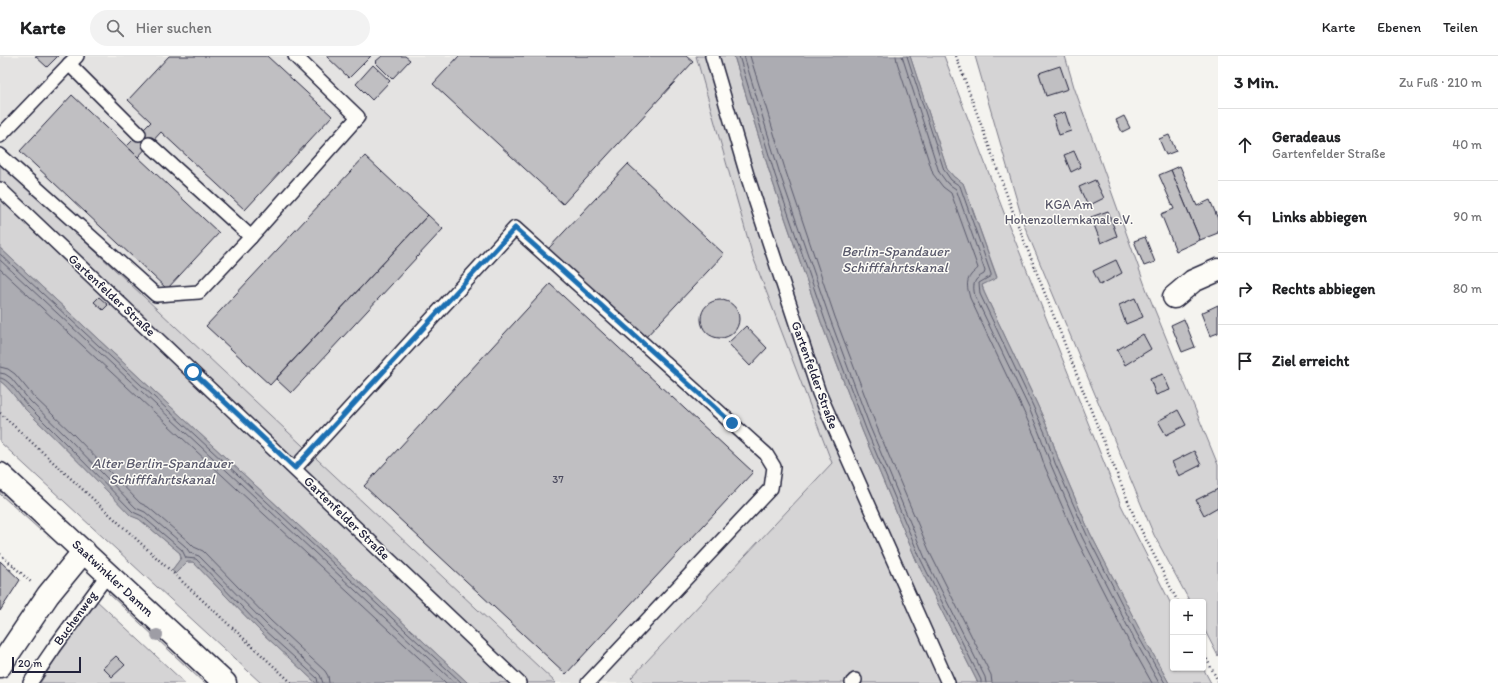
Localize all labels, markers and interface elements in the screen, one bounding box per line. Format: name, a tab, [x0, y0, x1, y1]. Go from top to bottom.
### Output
search box	[90, 10, 370, 46]
text: Karte	[20, 16, 66, 39]
icon: search	[104, 17, 126, 39]
text: Hier suchen	[136, 19, 212, 37]
text: Karte	[1322, 19, 1355, 36]
text: Ebenen	[1377, 19, 1421, 36]
text: Teilen	[1443, 19, 1478, 36]
text: 3 Min.	[1234, 72, 1279, 92]
text: Zu Fuß · 210 m	[1399, 75, 1482, 90]
text: Geradeaus	[1272, 128, 1341, 146]
icon: ahead	[1234, 134, 1256, 156]
text: 40 m	[1452, 137, 1482, 152]
text: Gartenfelder Straße	[1272, 146, 1386, 161]
park label: KGA Am Hohenzollernkanal e.V.	[1005, 197, 1133, 227]
icon: left	[1234, 206, 1256, 228]
text: Links abbiegen	[1272, 208, 1367, 226]
text: 90 m	[1453, 209, 1482, 224]
water label: Berlin-Spandauer Schifffahrtskanal	[841, 243, 950, 276]
street label: Gartenfelder Straße	[65, 251, 159, 339]
icon: right	[1234, 278, 1256, 300]
text: Rechts abbiegen	[1272, 280, 1375, 298]
text: 80 m	[1453, 281, 1482, 296]
street label: Gartenfelder Straße	[789, 319, 841, 431]
icon: arrive	[1234, 350, 1256, 372]
text: Ziel erreicht	[1272, 352, 1349, 370]
route start	[184, 363, 202, 381]
route end	[723, 414, 741, 432]
water label: Alter Berlin-Spandauer Schifffahrtskanal	[92, 455, 234, 488]
street label: Gartenfelder Straße	[301, 473, 393, 563]
house number: 37	[552, 473, 564, 486]
street label: Saatwinkler Damm	[69, 536, 157, 620]
street label: Buchenweg	[50, 588, 100, 648]
map controls	[1170, 599, 1206, 671]
button: +	[1170, 599, 1206, 635]
button: −	[1170, 635, 1206, 671]
scale bar	[12, 655, 81, 674]
text: 20 m	[18, 657, 42, 670]

